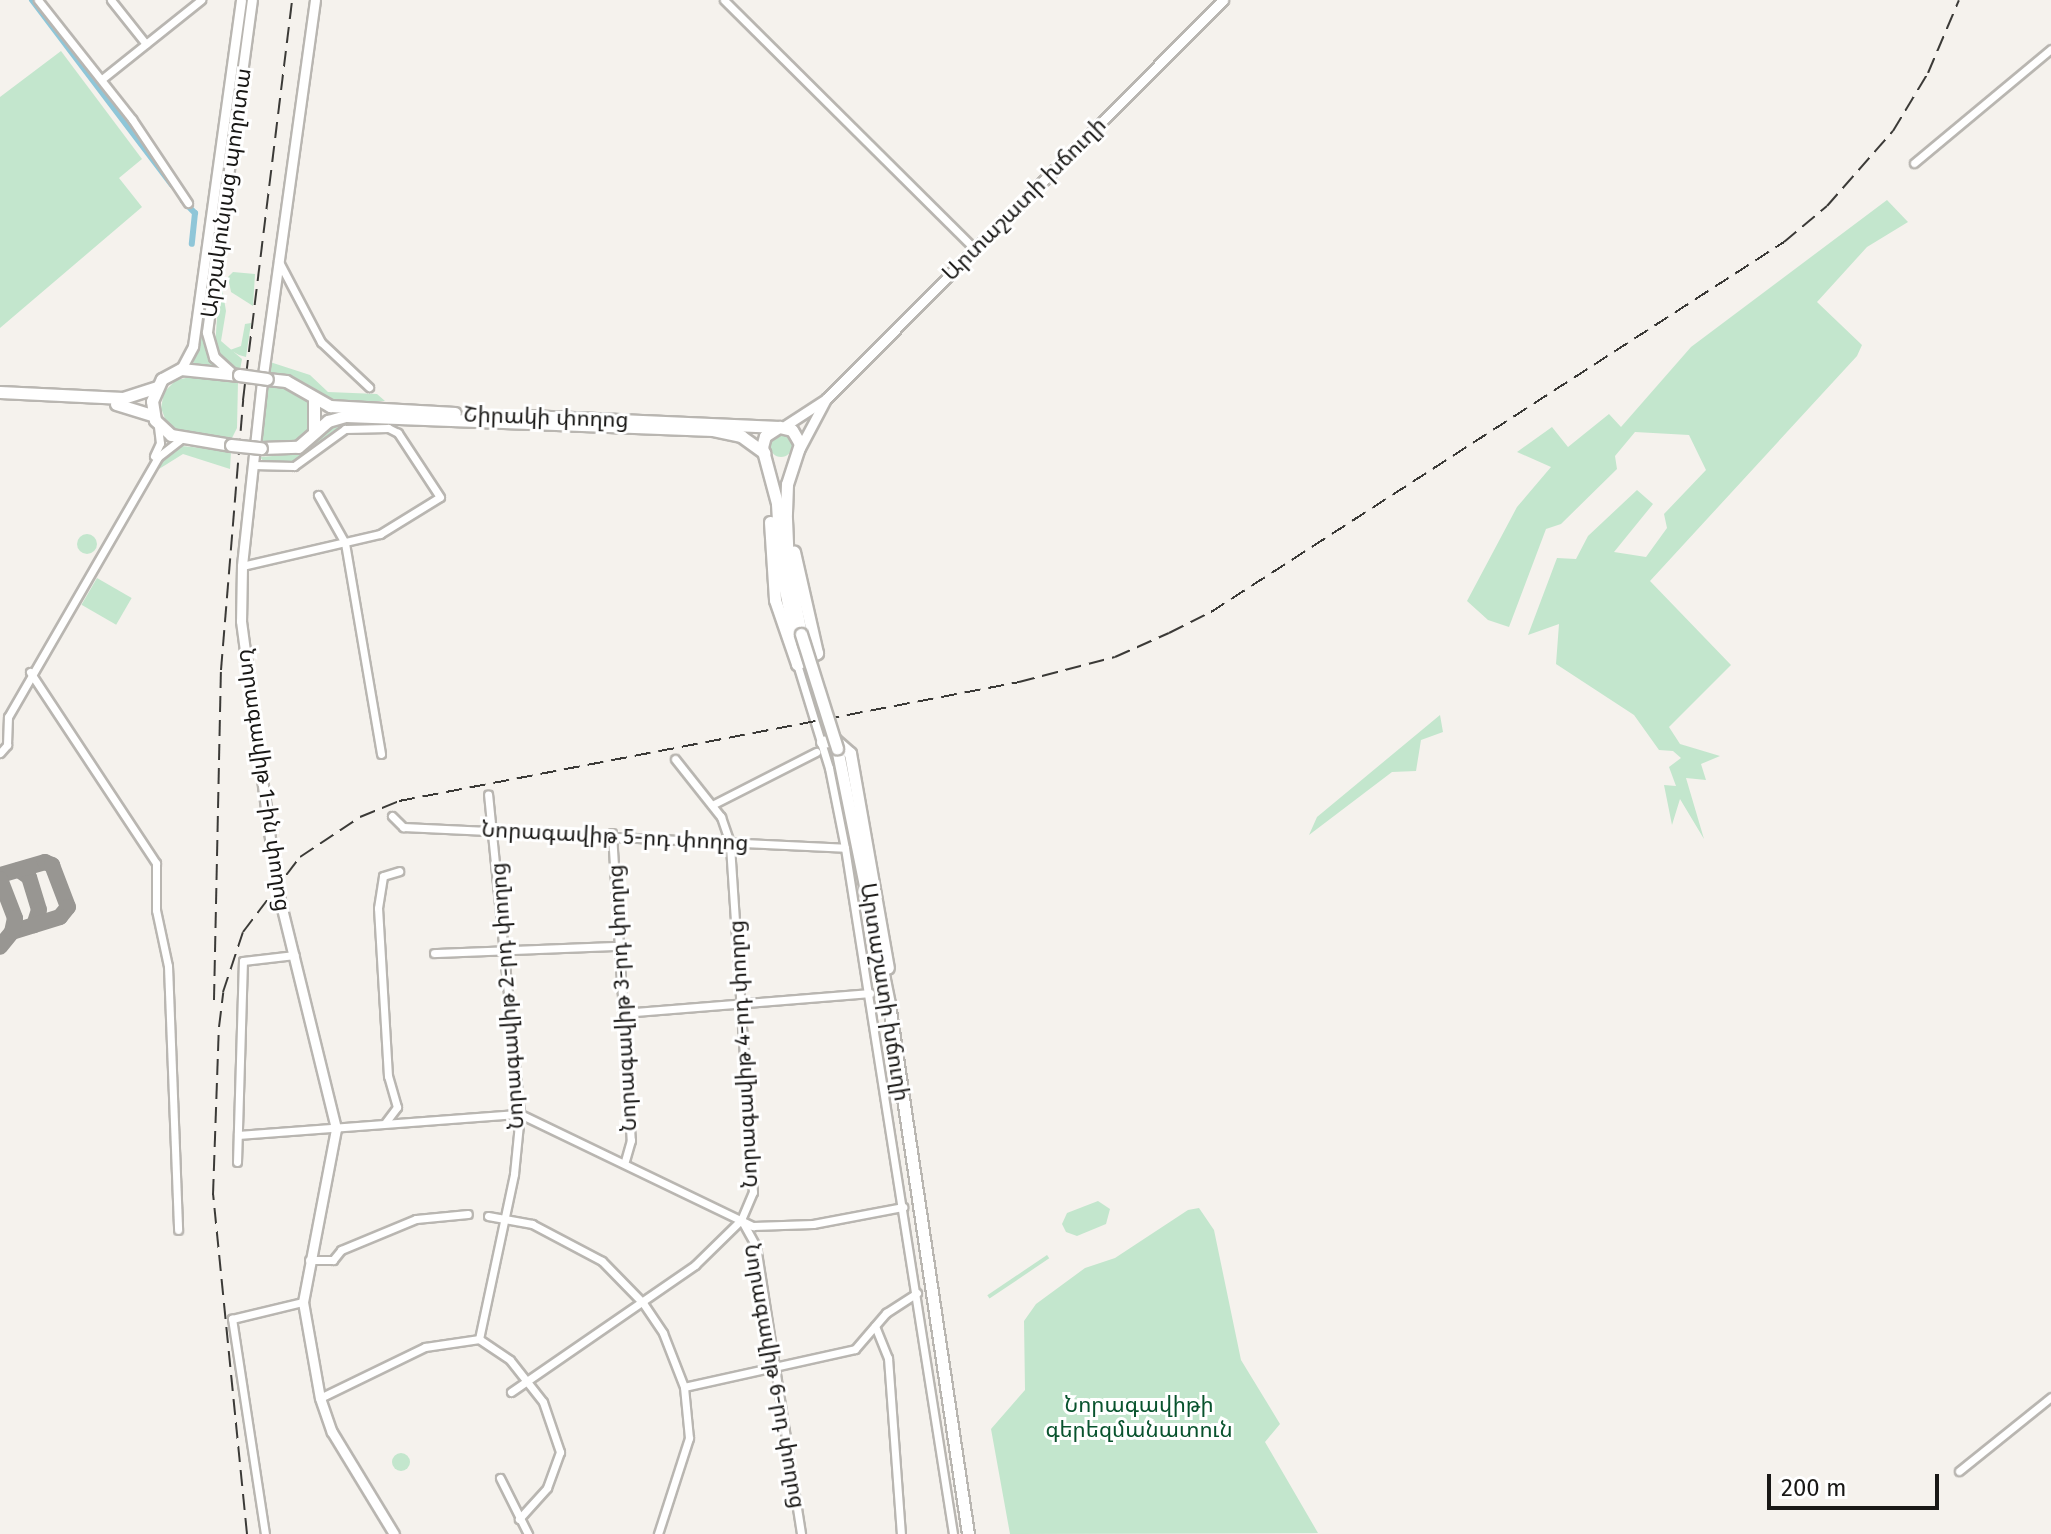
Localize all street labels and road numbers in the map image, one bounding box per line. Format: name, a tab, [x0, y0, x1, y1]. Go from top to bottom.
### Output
street label: Արշակունյաց պողոտա	[195, 66, 257, 320]
street label: Արտաշատի խճուղի	[937, 112, 1111, 286]
street label: Շիրակի փողոց	[463, 401, 629, 433]
street label: Նորագավիթ 1-ին փողոց	[233, 647, 297, 913]
street label: Նորագավիթ 5-րդ փողոց	[481, 816, 749, 856]
street label: Նորագավիթ 2-րդ փողոց	[485, 862, 529, 1130]
street label: Նորագավիթ 3-րդ փողոց	[602, 864, 642, 1132]
street label: Արտաշատի խճուղի	[855, 881, 915, 1103]
street label: Նորագավիթ 4-րդ փողոց	[723, 919, 763, 1189]
street label: Նորագավիթ 6-րդ փողոց	[739, 1242, 811, 1510]

